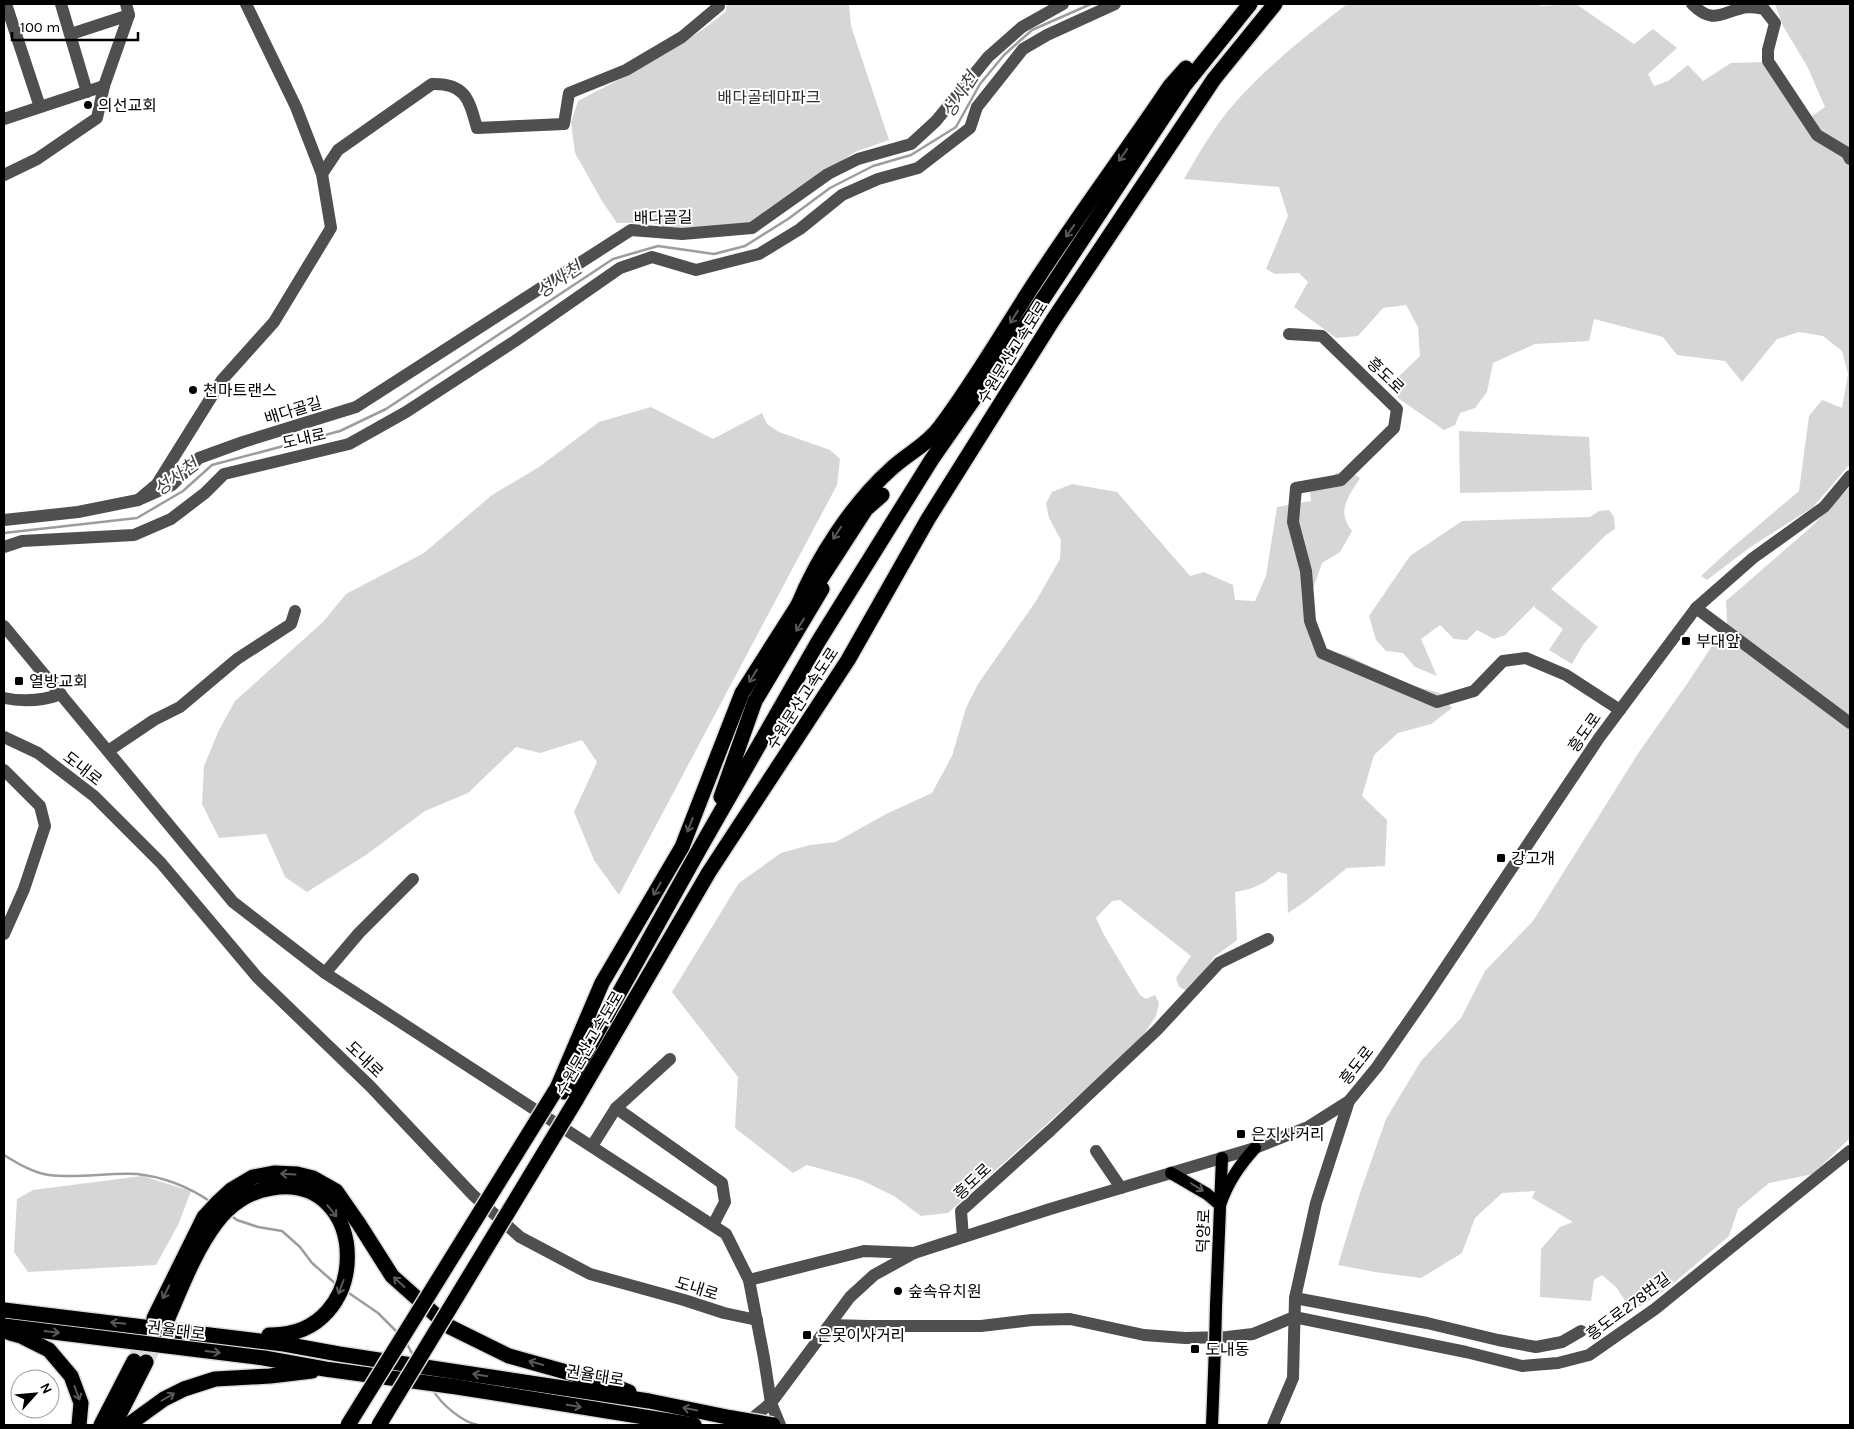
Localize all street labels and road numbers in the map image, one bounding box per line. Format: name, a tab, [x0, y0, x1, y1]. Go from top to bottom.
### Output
street label: 배다골길	[633, 207, 693, 228]
street label: 수원문산고속도로	[973, 297, 1052, 407]
street label: 흥도로	[1363, 353, 1408, 398]
street label: 배다골길	[262, 393, 324, 428]
street label: 도내로	[280, 424, 328, 453]
street label: 수원문산고속도로	[762, 643, 843, 753]
street label: 흥도로	[1564, 709, 1605, 756]
street label: 도내로	[59, 747, 106, 790]
street label: 수원문산고속도로	[552, 987, 627, 1099]
street label: 도내로	[342, 1037, 387, 1082]
street label: 흥도로	[1335, 1042, 1378, 1089]
street label: 흥도로	[950, 1159, 995, 1203]
street label: 덕양로	[1193, 1208, 1214, 1253]
street label: 흥도로278번길	[1583, 1269, 1674, 1344]
street label: 도내로	[673, 1273, 721, 1304]
street label: 권율대로	[146, 1317, 207, 1344]
street label: 권율대로	[564, 1362, 626, 1390]

